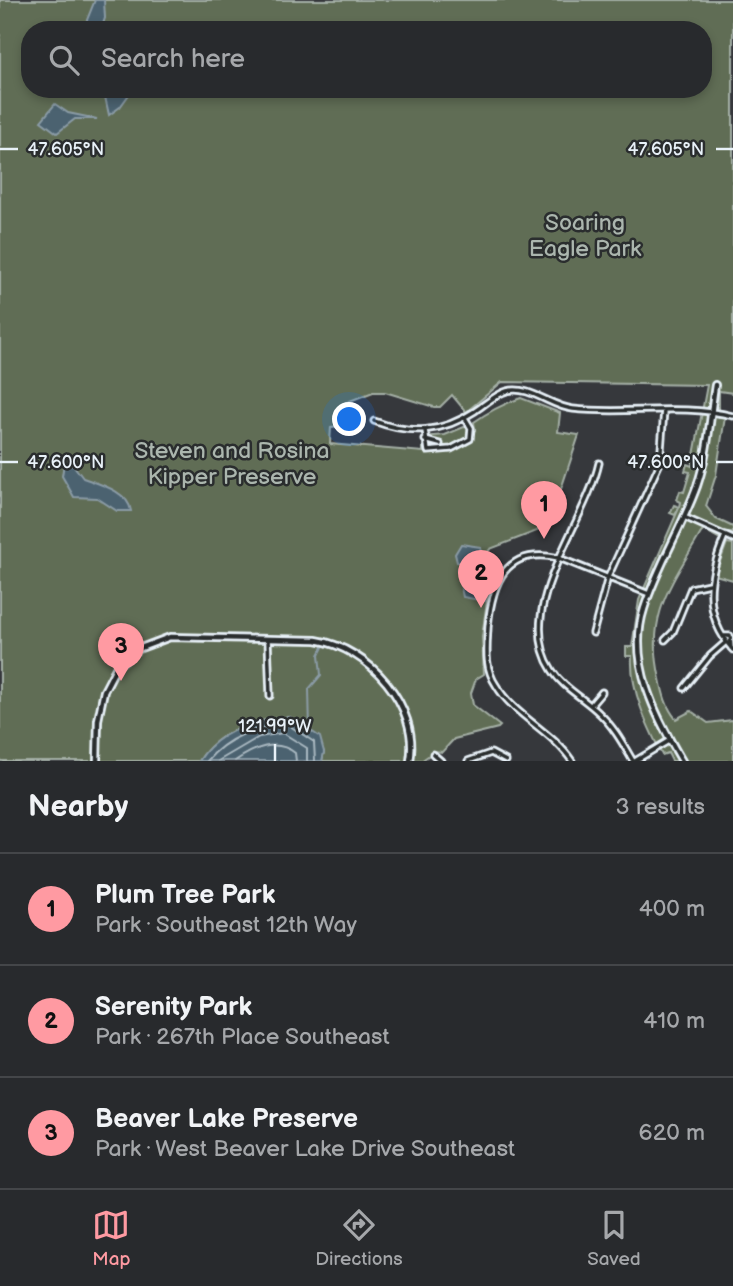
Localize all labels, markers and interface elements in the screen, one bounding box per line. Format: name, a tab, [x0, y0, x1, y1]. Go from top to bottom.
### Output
search box	[21, 21, 712, 98]
icon: search	[45, 41, 83, 79]
text: Search here	[101, 44, 245, 75]
text: 47.605°N	[28, 139, 104, 160]
text: 47.605°N	[628, 139, 704, 160]
park label: Soaring Eagle Park	[529, 209, 642, 263]
your location	[332, 402, 366, 436]
park label: Steven and Rosina Kipper Preserve	[135, 437, 329, 491]
text: 47.600°N	[27, 452, 105, 473]
text: 47.600°N	[627, 452, 705, 473]
pin: 1	[521, 481, 567, 539]
pin: 2	[458, 550, 504, 608]
pin: 3	[98, 623, 144, 681]
text: 121.99°W	[238, 716, 312, 737]
text: Nearby	[28, 789, 128, 825]
text: 3 results	[616, 793, 705, 821]
text: Plum Tree Park	[95, 880, 275, 911]
text: 1	[46, 895, 56, 923]
text: 400 m	[639, 895, 705, 923]
text: Park · Southeast 12th Way	[95, 911, 357, 939]
text: Serenity Park	[95, 992, 252, 1023]
text: 2	[44, 1007, 58, 1035]
text: 410 m	[643, 1007, 705, 1035]
text: Park · 267th Place Southeast	[95, 1023, 390, 1051]
text: Beaver Lake Preserve	[95, 1104, 358, 1135]
text: 3	[44, 1119, 58, 1147]
text: 620 m	[639, 1119, 705, 1147]
text: Park · West Beaver Lake Drive Southeast	[95, 1135, 515, 1163]
tab: Map	[92, 1206, 131, 1271]
tab: Directions	[315, 1206, 403, 1271]
tab: Saved	[587, 1206, 641, 1271]

